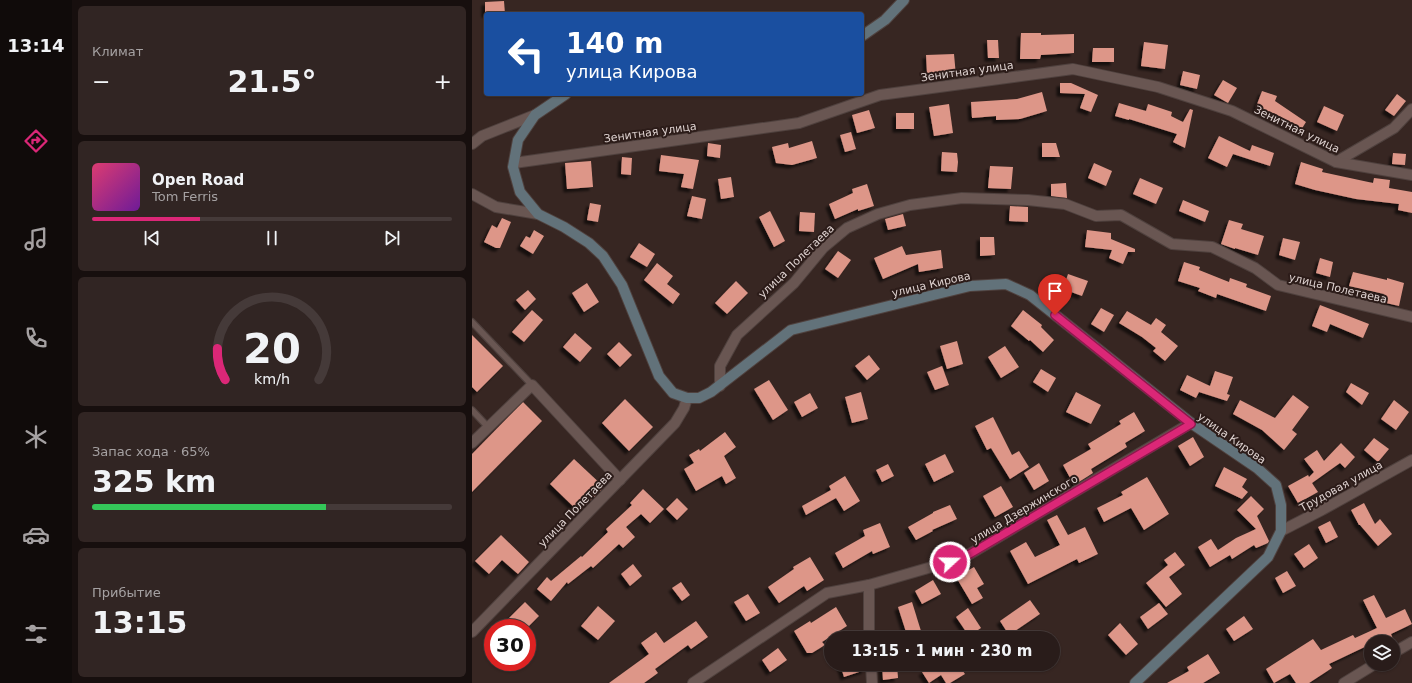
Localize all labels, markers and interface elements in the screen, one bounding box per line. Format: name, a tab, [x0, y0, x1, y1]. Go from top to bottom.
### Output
text: 140 m	[566, 27, 663, 60]
icon: left	[500, 28, 552, 80]
text: 13:14	[7, 35, 65, 56]
text: Климат	[92, 44, 143, 59]
street label: Зенитная улица	[920, 59, 1014, 84]
text: улица Кирова	[566, 61, 697, 82]
text: 21.5°	[227, 64, 317, 99]
text: −	[92, 69, 110, 94]
text: +	[434, 69, 452, 94]
street label: Зенитная улица	[1252, 103, 1342, 156]
street label: Зенитная улица	[603, 120, 697, 145]
icon: directions	[22, 127, 50, 155]
text: Open Road	[152, 171, 244, 189]
text: Tom Ferris	[152, 189, 218, 204]
street label: улица Полетаева	[756, 222, 837, 301]
icon: music	[22, 225, 50, 253]
icon: previous	[141, 227, 163, 249]
icon: pause	[261, 227, 283, 249]
icon: next	[381, 227, 403, 249]
street label: улица Кирова	[891, 269, 972, 300]
street label: улица Полетаева	[1288, 271, 1388, 306]
pin	[1038, 274, 1072, 315]
icon: arrive	[1044, 280, 1066, 302]
text: 20	[243, 323, 301, 372]
icon: phone	[22, 324, 50, 352]
text: km/h	[254, 370, 290, 386]
street label: улица Кирова	[1195, 410, 1268, 467]
icon: climate	[22, 423, 50, 451]
text: Запас хода · 65%	[92, 444, 210, 459]
street label: Трудовая улица	[1297, 458, 1385, 515]
text: 325 km	[92, 464, 216, 499]
street label: улица Полетаева	[536, 469, 615, 550]
street label: улица Дзержинского	[968, 472, 1080, 547]
icon: car	[22, 521, 50, 549]
position arrow	[929, 541, 971, 583]
text: Прибытие	[92, 585, 161, 600]
text: 13:15	[92, 605, 188, 640]
speed limit sign: 30	[484, 619, 536, 671]
icon: filters	[22, 620, 50, 648]
map controls	[1364, 635, 1400, 671]
button: layers	[1364, 635, 1400, 671]
text: 13:15 · 1 мин · 230 m	[852, 642, 1033, 660]

